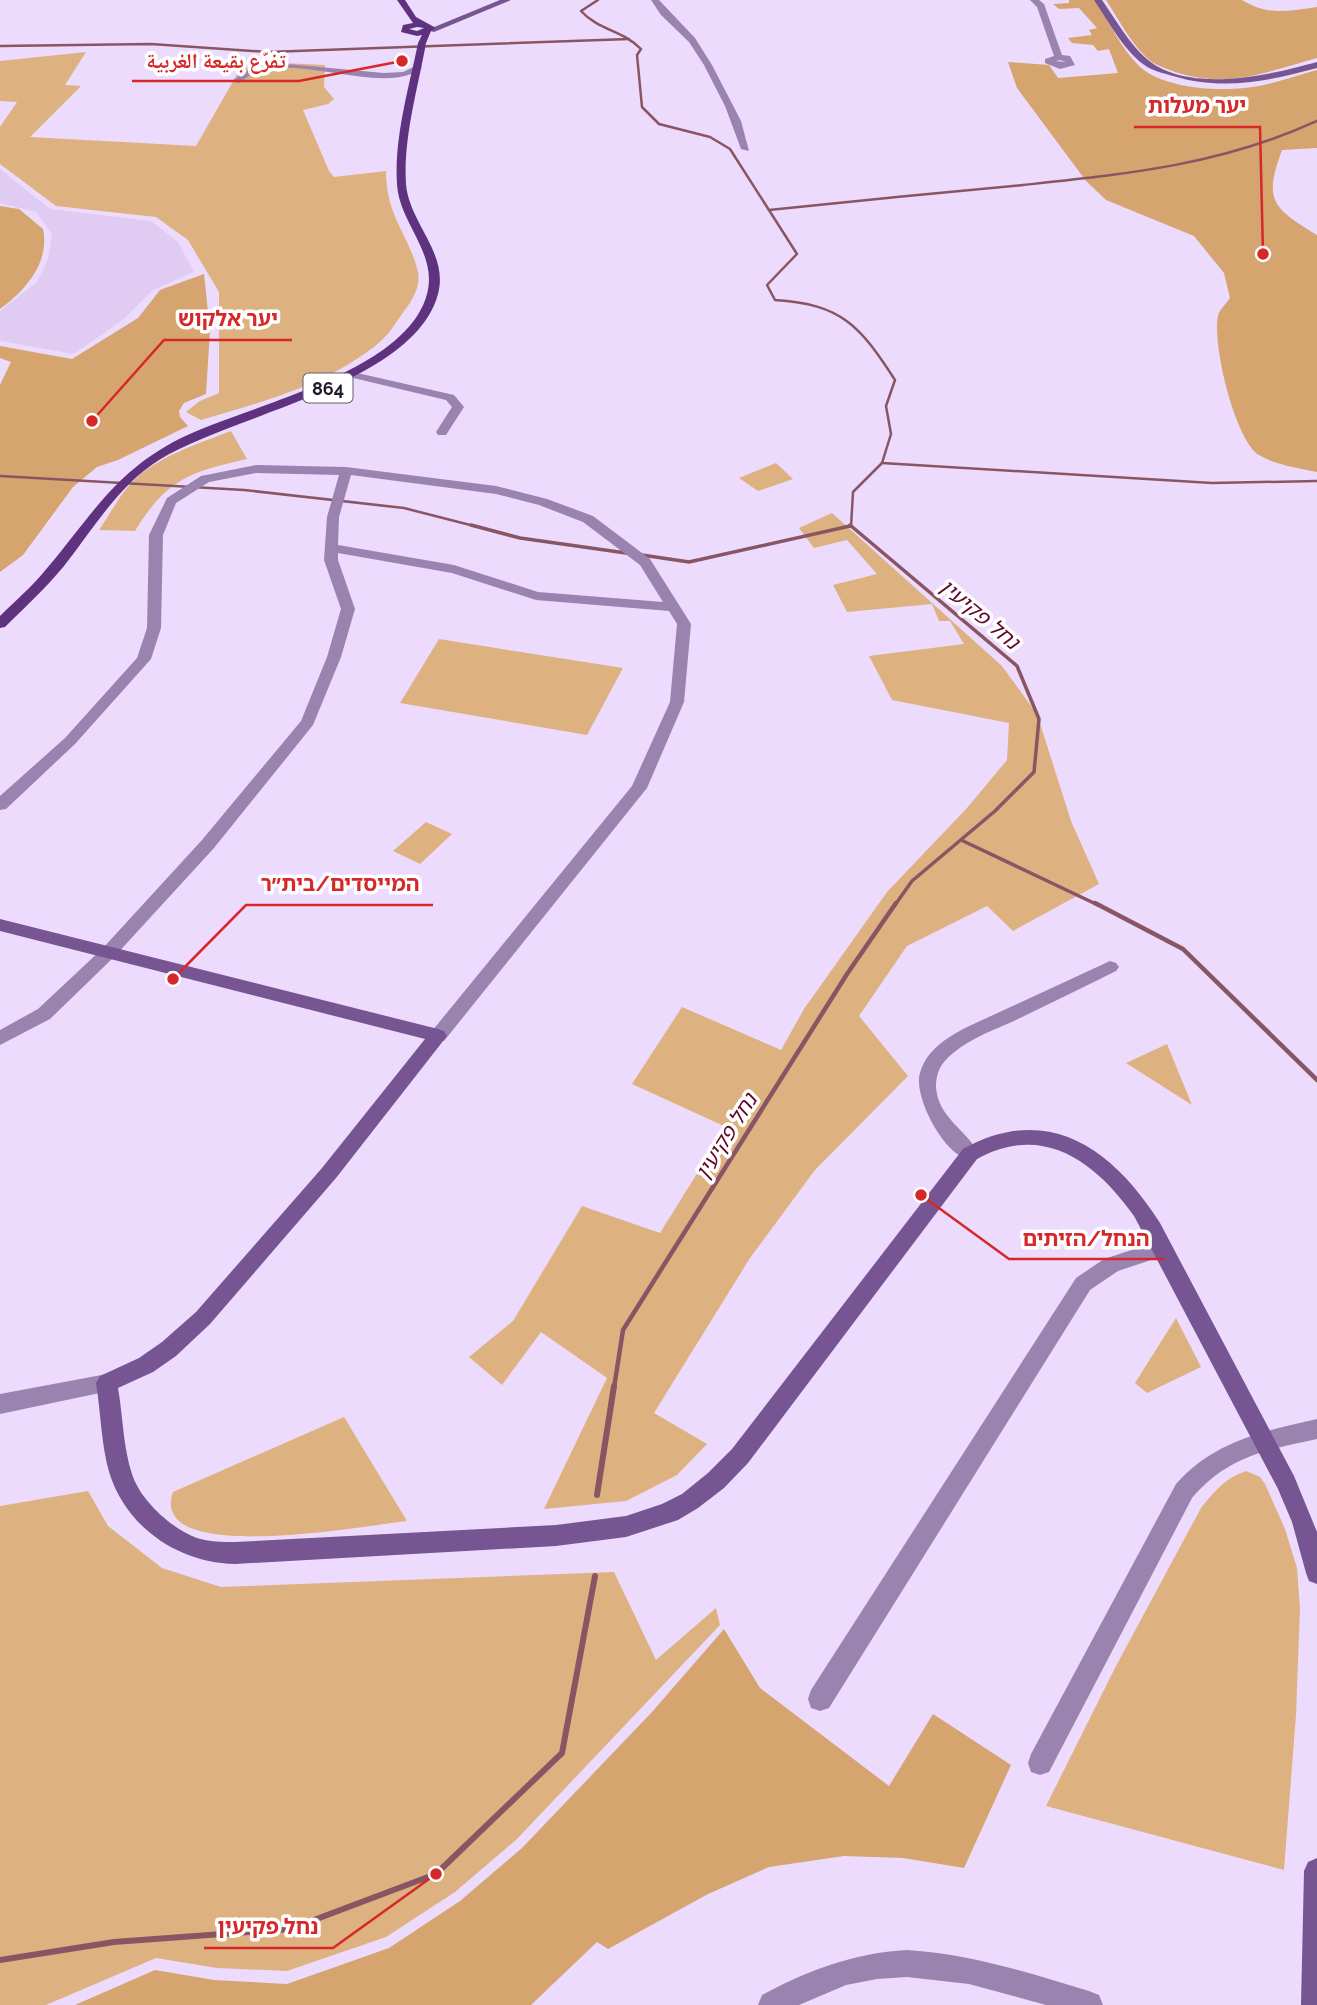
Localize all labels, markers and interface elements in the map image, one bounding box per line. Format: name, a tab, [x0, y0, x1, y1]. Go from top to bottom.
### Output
callout: تفرّع بقيعة الغربية	[132, 39, 299, 81]
text: تفرّع بقيعة الغربية	[146, 48, 286, 74]
callout: יער מעלות	[1134, 85, 1260, 127]
text: יער מעלות	[1148, 93, 1246, 118]
callout: יער אלקוש	[164, 298, 292, 340]
text: יער אלקוש	[178, 306, 278, 331]
road number: 864	[304, 374, 352, 402]
water label: נחל פקיעין	[935, 574, 1026, 656]
callout: המייסדים/בית״ר	[246, 863, 433, 905]
text: המייסדים/בית״ר	[260, 871, 420, 896]
water label: נחל פקיעין	[690, 1087, 763, 1183]
callout: הנחל/הזיתים	[1009, 1217, 1164, 1259]
text: הנחל/הזיתים	[1022, 1226, 1150, 1251]
callout: נחל פקיעין	[204, 1906, 333, 1948]
text: נחל פקיעין	[217, 1914, 319, 1939]

